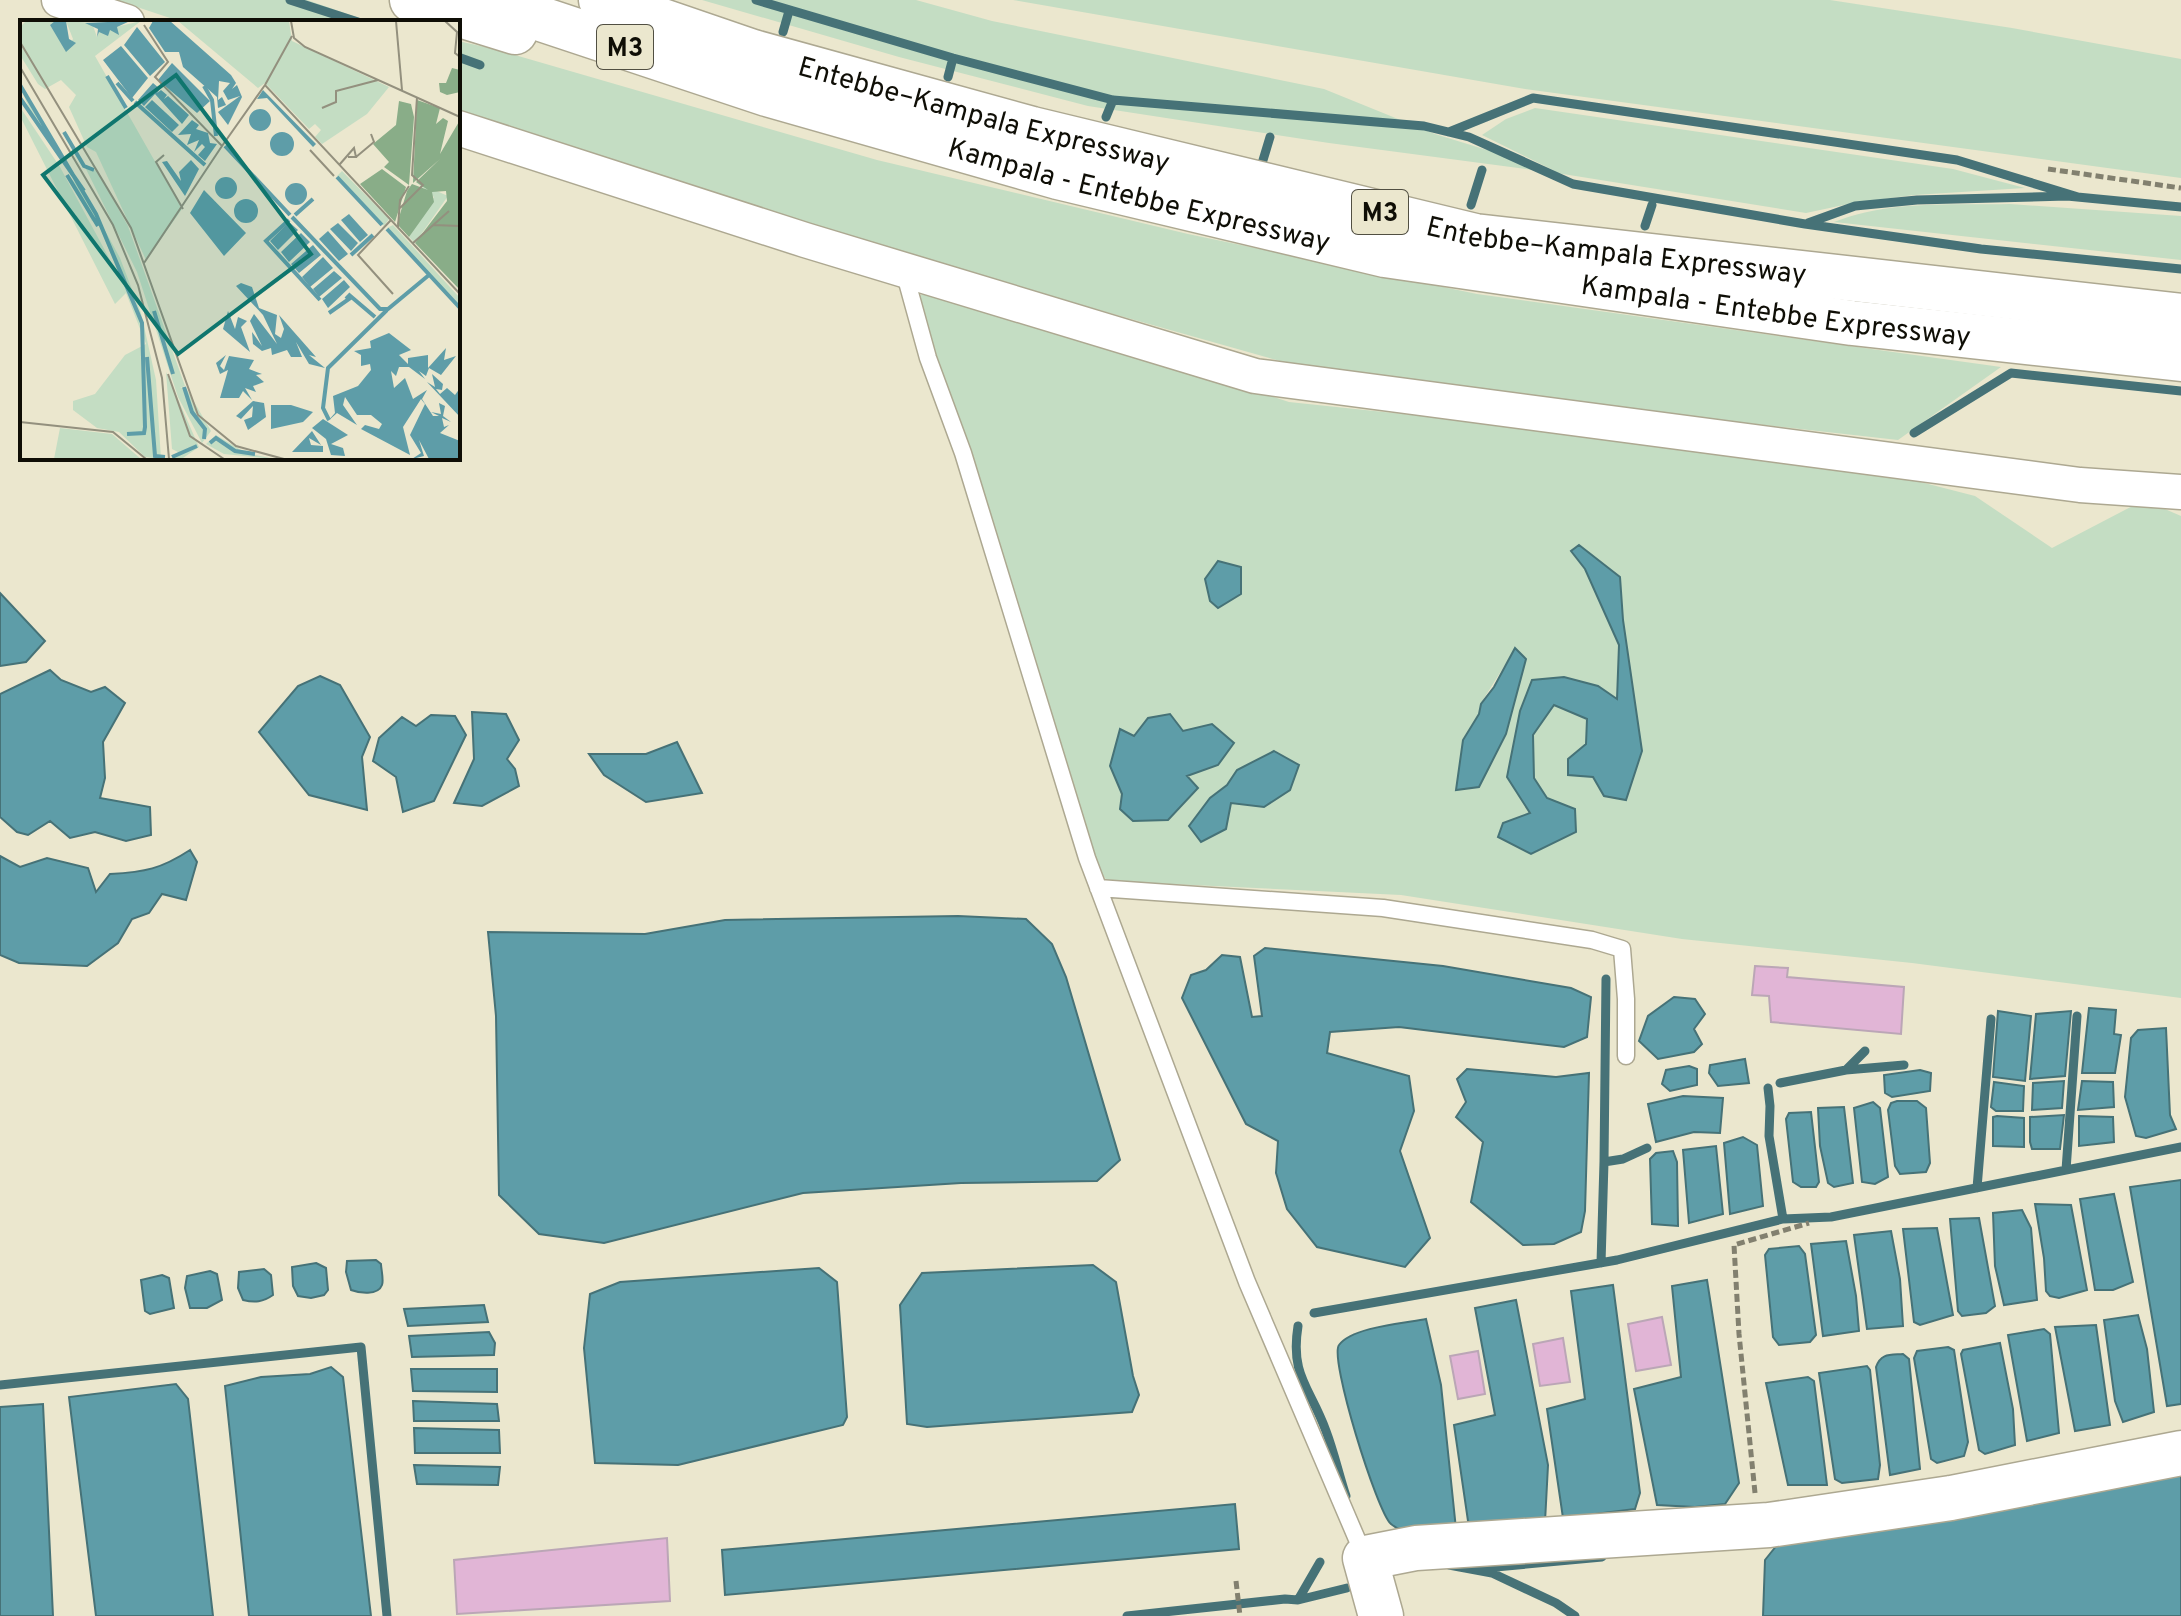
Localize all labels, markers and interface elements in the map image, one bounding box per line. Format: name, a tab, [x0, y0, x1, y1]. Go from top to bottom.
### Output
inset map	[20, 20, 460, 460]
road number: M3	[597, 25, 653, 69]
street label: Entebbe–Kampala Expressway	[794, 50, 1173, 183]
street label: Kampala - Entebbe Expressway	[943, 131, 1334, 262]
road number: M3	[1352, 190, 1408, 234]
street label: Entebbe–Kampala Expressway	[1422, 210, 1808, 294]
street label: Kampala - Entebbe Expressway	[1578, 269, 1973, 357]

